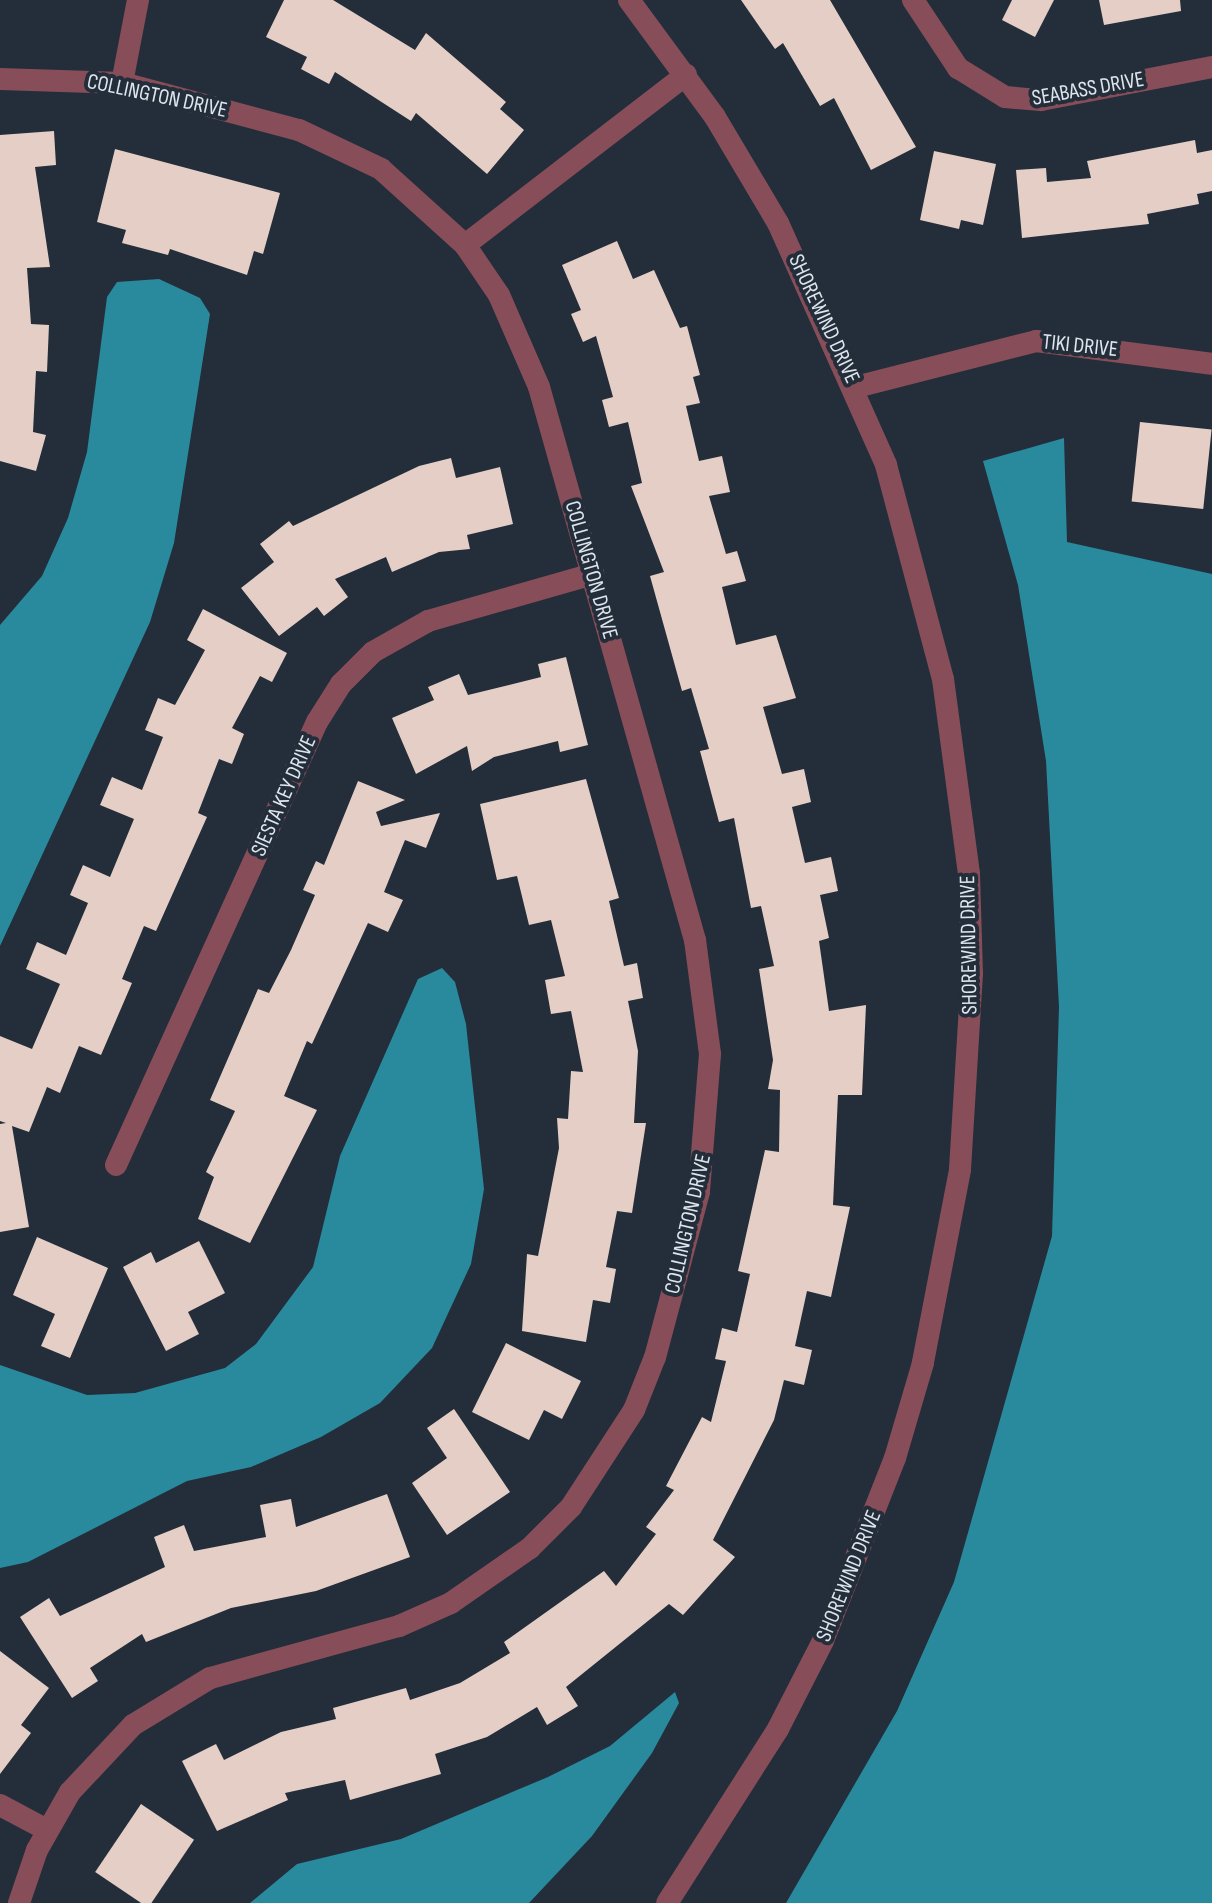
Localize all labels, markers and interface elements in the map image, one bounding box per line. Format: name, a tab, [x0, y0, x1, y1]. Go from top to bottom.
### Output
street label: SEABASS DRIVE	[1030, 66, 1146, 112]
street label: COLLINGTON DRIVE	[84, 68, 230, 124]
street label: SHOREWIND DRIVE	[783, 250, 865, 388]
street label: TIKI DRIVE	[1041, 329, 1119, 363]
street label: COLLINGTON DRIVE	[559, 498, 623, 642]
street label: SIESTA KEY DRIVE	[246, 732, 322, 860]
street label: SHOREWIND DRIVE	[955, 875, 983, 1015]
street label: COLLINGTON DRIVE	[659, 1152, 717, 1296]
street label: SHOREWIND DRIVE	[811, 1506, 887, 1646]

